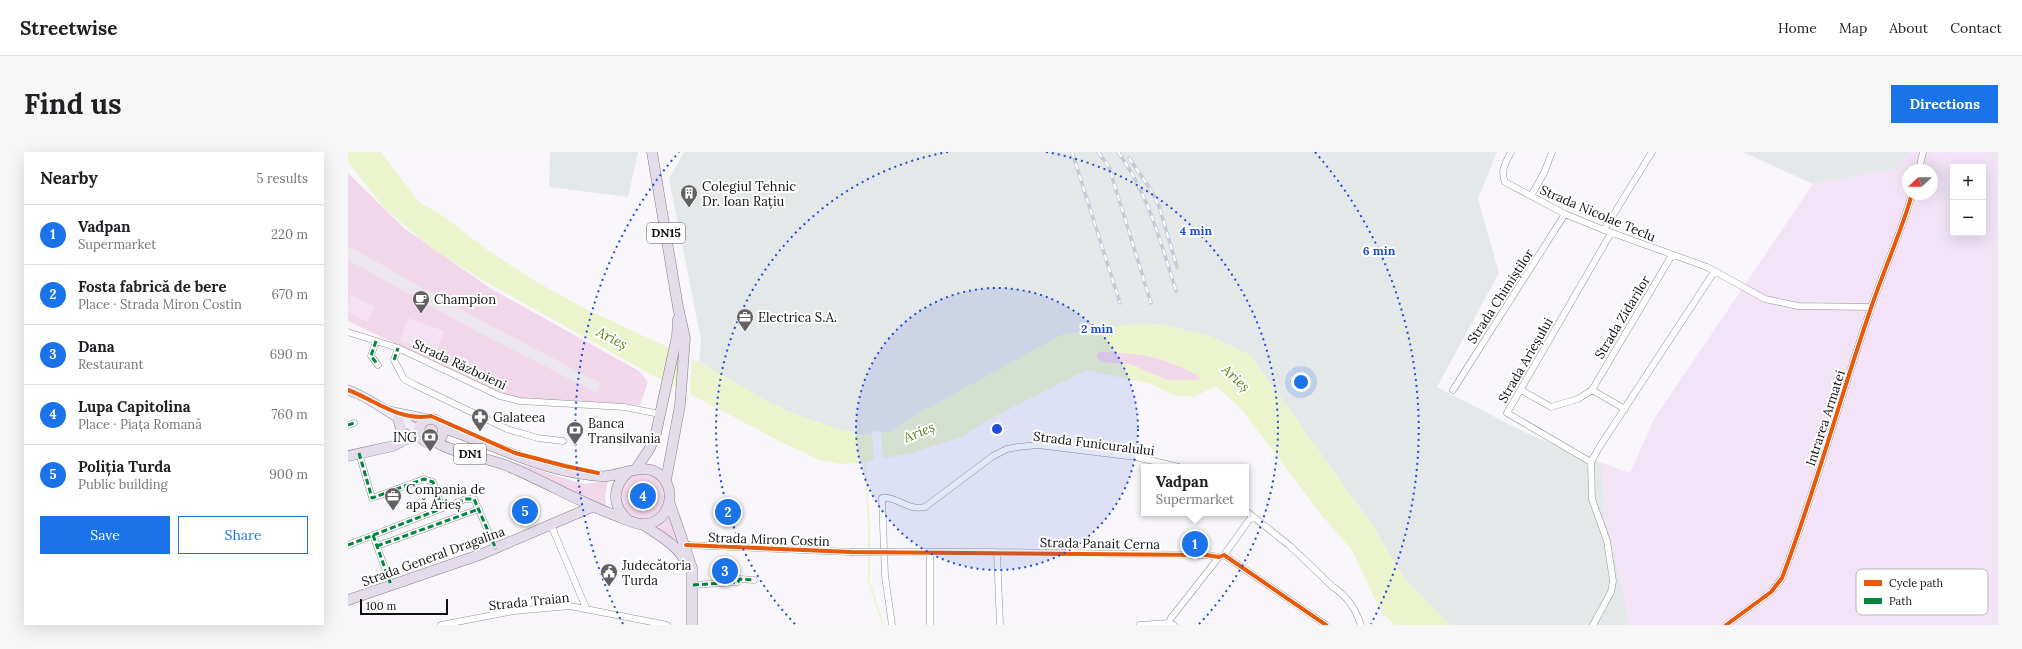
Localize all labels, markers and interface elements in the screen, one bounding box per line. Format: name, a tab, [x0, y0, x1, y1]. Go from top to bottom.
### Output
text: Streetwise	[20, 16, 117, 40]
text: Home	[1778, 19, 1817, 37]
text: Map	[1839, 19, 1867, 37]
text: About	[1889, 19, 1928, 37]
text: Contact	[1950, 19, 2002, 37]
button: Directions	[1891, 85, 1998, 123]
text: Find us	[24, 86, 122, 122]
north arrow	[1902, 164, 1938, 200]
map controls	[1950, 164, 1986, 236]
button: +	[1950, 164, 1986, 200]
text: Nearby	[40, 167, 98, 189]
text: 5 results	[257, 170, 308, 187]
place label: Colegiul Tehnic Dr. Ioan Rațiu	[702, 178, 796, 210]
street label: Strada Nicolae Teclu	[1537, 181, 1658, 246]
building icon: Colegiul Tehnic Dr. Ioan Rațiu	[679, 183, 699, 208]
button: −	[1950, 200, 1986, 236]
text: Vadpan	[78, 217, 131, 236]
road number: DN15	[647, 223, 685, 243]
text: 4 min	[1180, 223, 1213, 238]
text: 1	[50, 226, 56, 243]
text: 220 m	[271, 226, 308, 243]
text: Supermarket	[78, 236, 156, 253]
text: 6 min	[1363, 243, 1396, 258]
street label: Strada Chimiștilor	[1463, 245, 1538, 347]
street label: Strada Zidarilor	[1591, 272, 1654, 362]
text: Fosta fabrică de bere	[78, 277, 227, 296]
text: 2	[50, 286, 56, 303]
text: 670 m	[271, 286, 308, 303]
cafe icon: Champion	[411, 289, 431, 314]
place label: Champion	[434, 291, 496, 308]
text: Place · Strada Miron Costin	[78, 296, 242, 313]
office icon: Electrica S.A.	[735, 307, 755, 332]
place label: Electrica S.A.	[758, 309, 837, 326]
street label: Strada Arieșului	[1494, 314, 1557, 406]
text: 2 min	[1081, 321, 1113, 336]
water label: Arieș	[593, 322, 630, 353]
street label: Strada Războieni	[410, 335, 510, 394]
text: Dana	[78, 337, 115, 356]
text: 3	[49, 346, 57, 363]
text: 690 m	[270, 346, 308, 363]
text: Restaurant	[78, 356, 144, 373]
water label: Arieș	[1217, 360, 1254, 396]
street label: Intrarea Armatei	[1802, 368, 1849, 468]
your location	[1291, 372, 1311, 392]
text: Lupa Capitolina	[78, 397, 191, 416]
text: 4	[49, 406, 57, 423]
text: 760 m	[271, 406, 308, 423]
pharmacy icon: Galateea	[470, 407, 490, 432]
place label: Galateea	[493, 409, 546, 426]
place label: Banca Transilvania	[588, 415, 661, 447]
text: Place · Piața Romană	[78, 416, 202, 433]
water label: Arieș	[900, 418, 937, 447]
bank icon: Banca Transilvania	[565, 420, 585, 445]
centre of rings	[990, 422, 1004, 436]
bank icon: ING	[420, 427, 440, 452]
street label: Strada Funicuralului	[1032, 428, 1156, 459]
place label: ING	[393, 429, 417, 446]
road number: DN1	[454, 444, 486, 464]
text: Poliția Turda	[78, 457, 171, 476]
popup	[1141, 464, 1249, 516]
text: 5	[49, 466, 57, 483]
text: 900 m	[269, 466, 308, 483]
text: Vadpan	[1156, 472, 1208, 491]
text: Public building	[78, 476, 168, 493]
place label: Compania de apă Arieș	[406, 481, 485, 513]
pin: 4	[630, 481, 656, 511]
office icon: Compania de apă Arieș	[383, 486, 403, 511]
text: Supermarket	[1156, 491, 1234, 508]
pin: 5	[512, 496, 538, 526]
pin: 2	[715, 497, 741, 527]
button: Save	[40, 516, 170, 554]
button: Share	[178, 516, 308, 554]
street label: Strada General Dragalina	[359, 523, 507, 590]
street label: Strada Miron Costin	[708, 529, 830, 550]
pin: 1	[1182, 529, 1208, 559]
street label: Strada Panait Cerna	[1040, 534, 1161, 553]
pin: 3	[712, 556, 738, 586]
place label: Judecătoria Turda	[621, 557, 692, 589]
public building icon: Judecătoria Turda	[599, 562, 619, 587]
legend	[1856, 569, 1988, 615]
text: Cycle path	[1889, 576, 1944, 590]
street label: Strada Traian	[488, 589, 570, 614]
text: Path	[1889, 594, 1912, 608]
scale bar	[360, 597, 448, 616]
text: 100 m	[366, 599, 396, 613]

